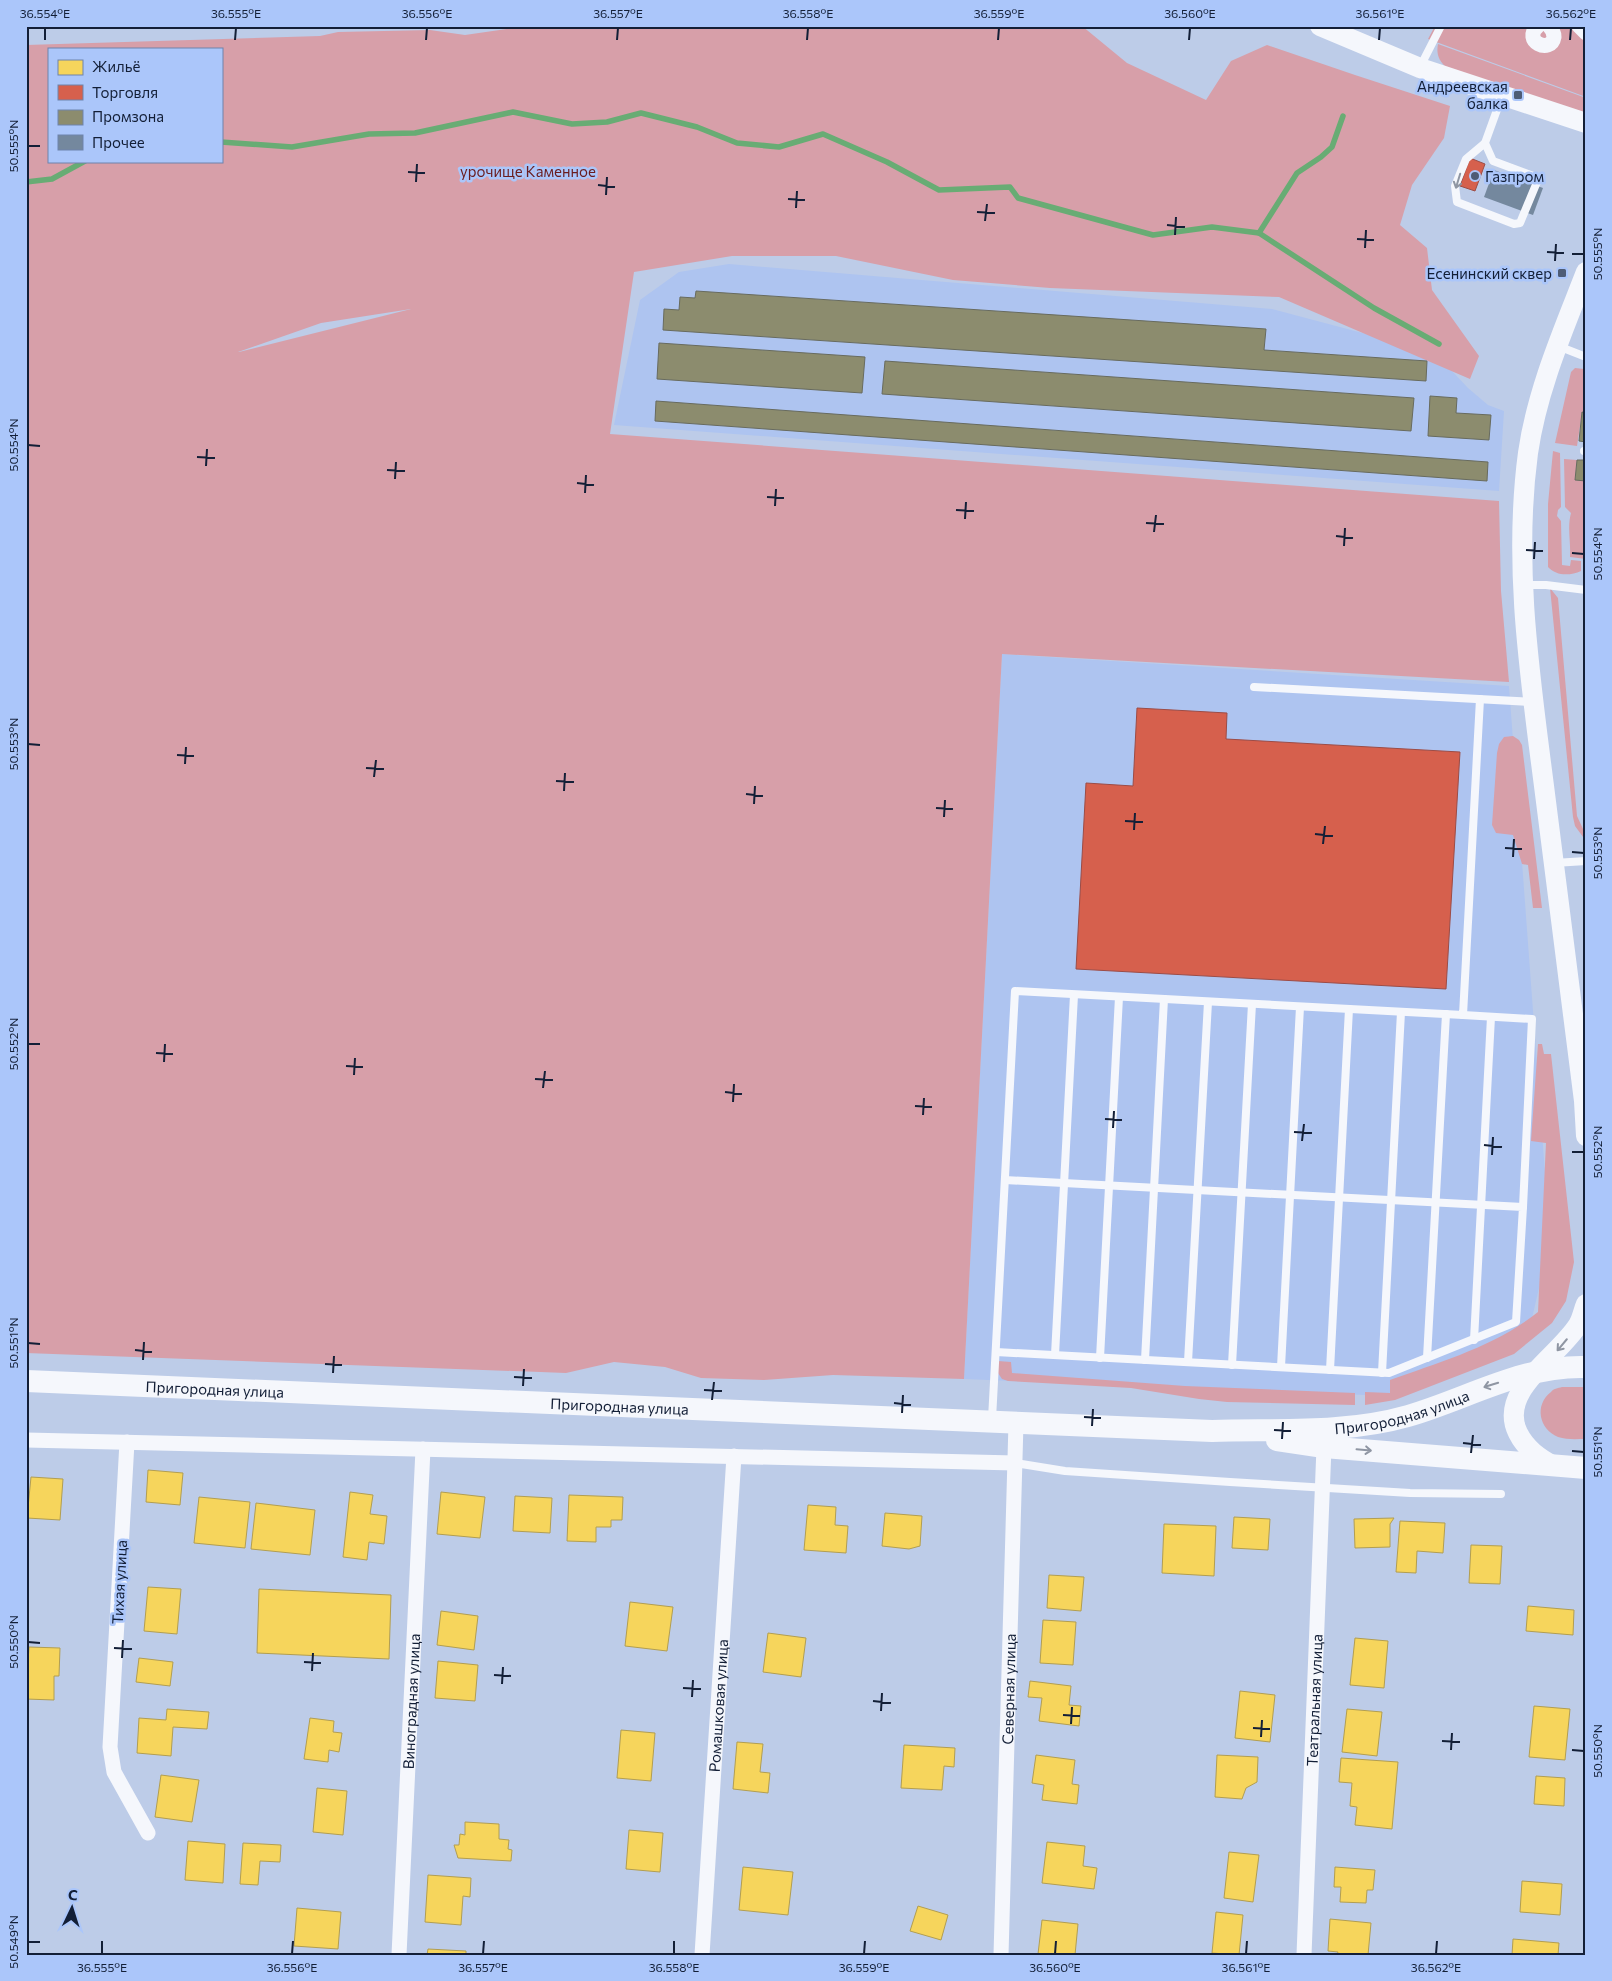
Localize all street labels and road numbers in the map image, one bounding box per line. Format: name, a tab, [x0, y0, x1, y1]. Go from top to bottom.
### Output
street label: Пригородная улица	[145, 1377, 284, 1401]
street label: Пригородная улица	[1334, 1386, 1472, 1437]
street label: Пригородная улица	[550, 1394, 689, 1418]
street label: Тихая улица	[108, 1539, 130, 1625]
street label: Виноградная улица	[399, 1633, 423, 1770]
street label: Северная улица	[998, 1633, 1019, 1745]
street label: Театральная улица	[1302, 1634, 1326, 1767]
street label: Ромашковая улица	[705, 1638, 731, 1773]

